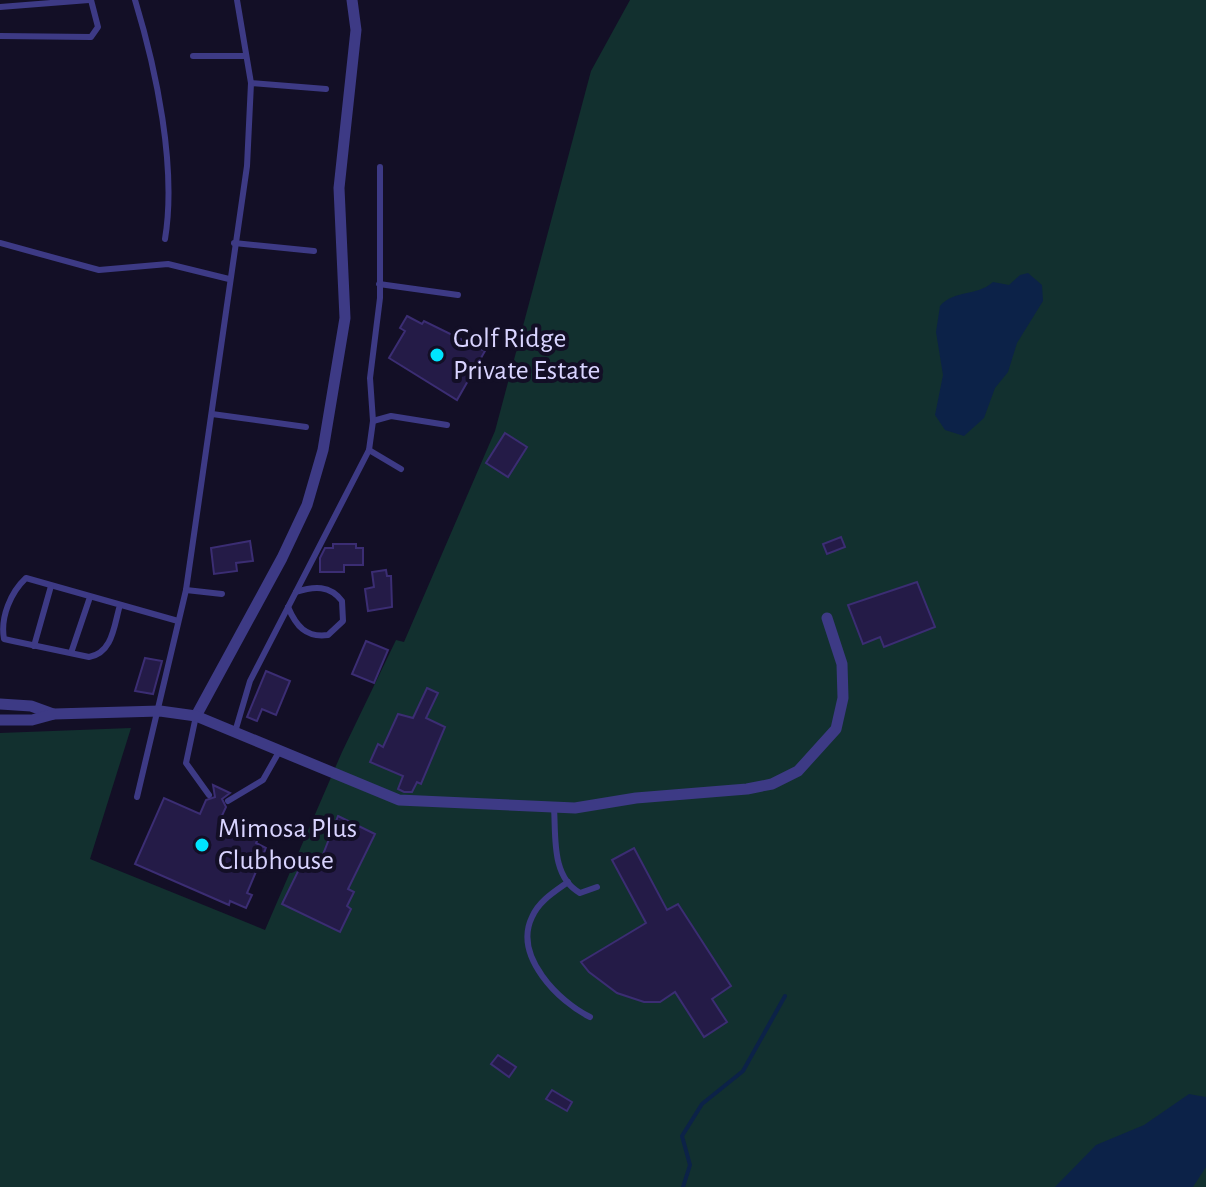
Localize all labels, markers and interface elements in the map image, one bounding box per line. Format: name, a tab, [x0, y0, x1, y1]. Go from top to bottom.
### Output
place label: Golf Ridge Private Estate	[453, 325, 601, 385]
marker: Golf Ridge Private Estate	[428, 346, 446, 364]
place label: Mimosa Plus Clubhouse	[218, 815, 357, 875]
marker: Mimosa Plus Clubhouse	[193, 836, 211, 854]

